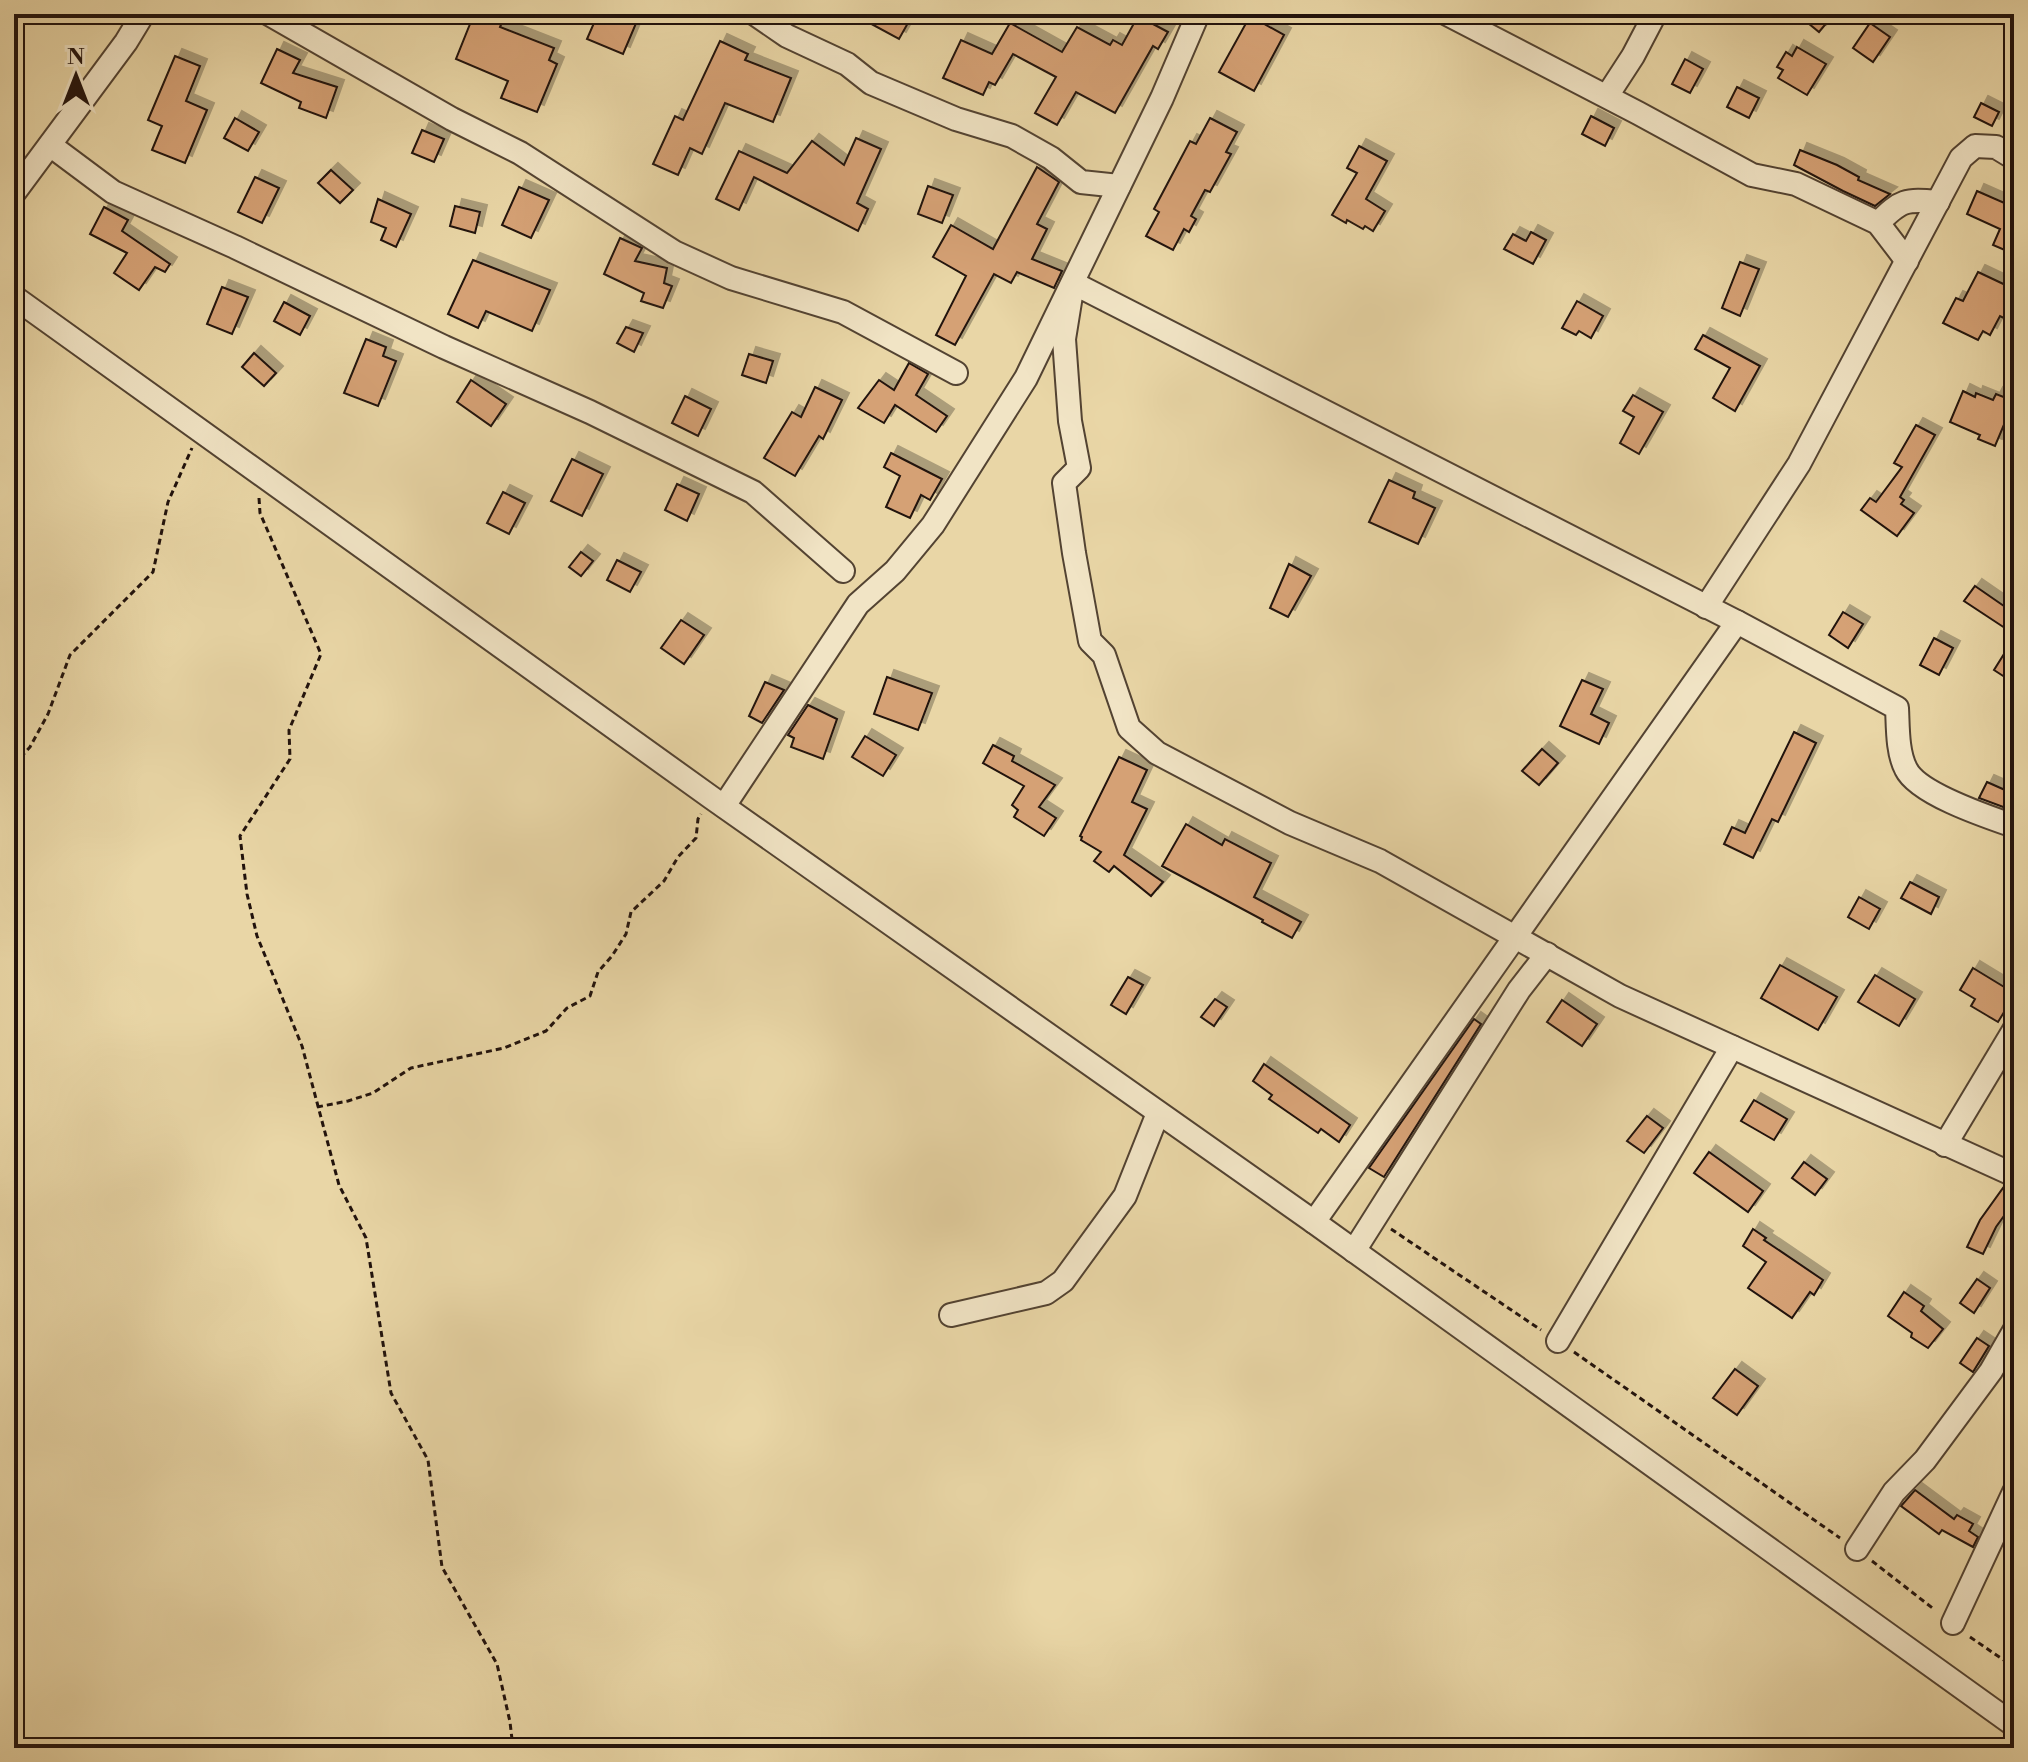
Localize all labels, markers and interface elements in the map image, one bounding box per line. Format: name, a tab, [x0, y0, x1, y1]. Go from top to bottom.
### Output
north arrow	[36, 36, 116, 116]
text: N	[67, 44, 85, 71]

